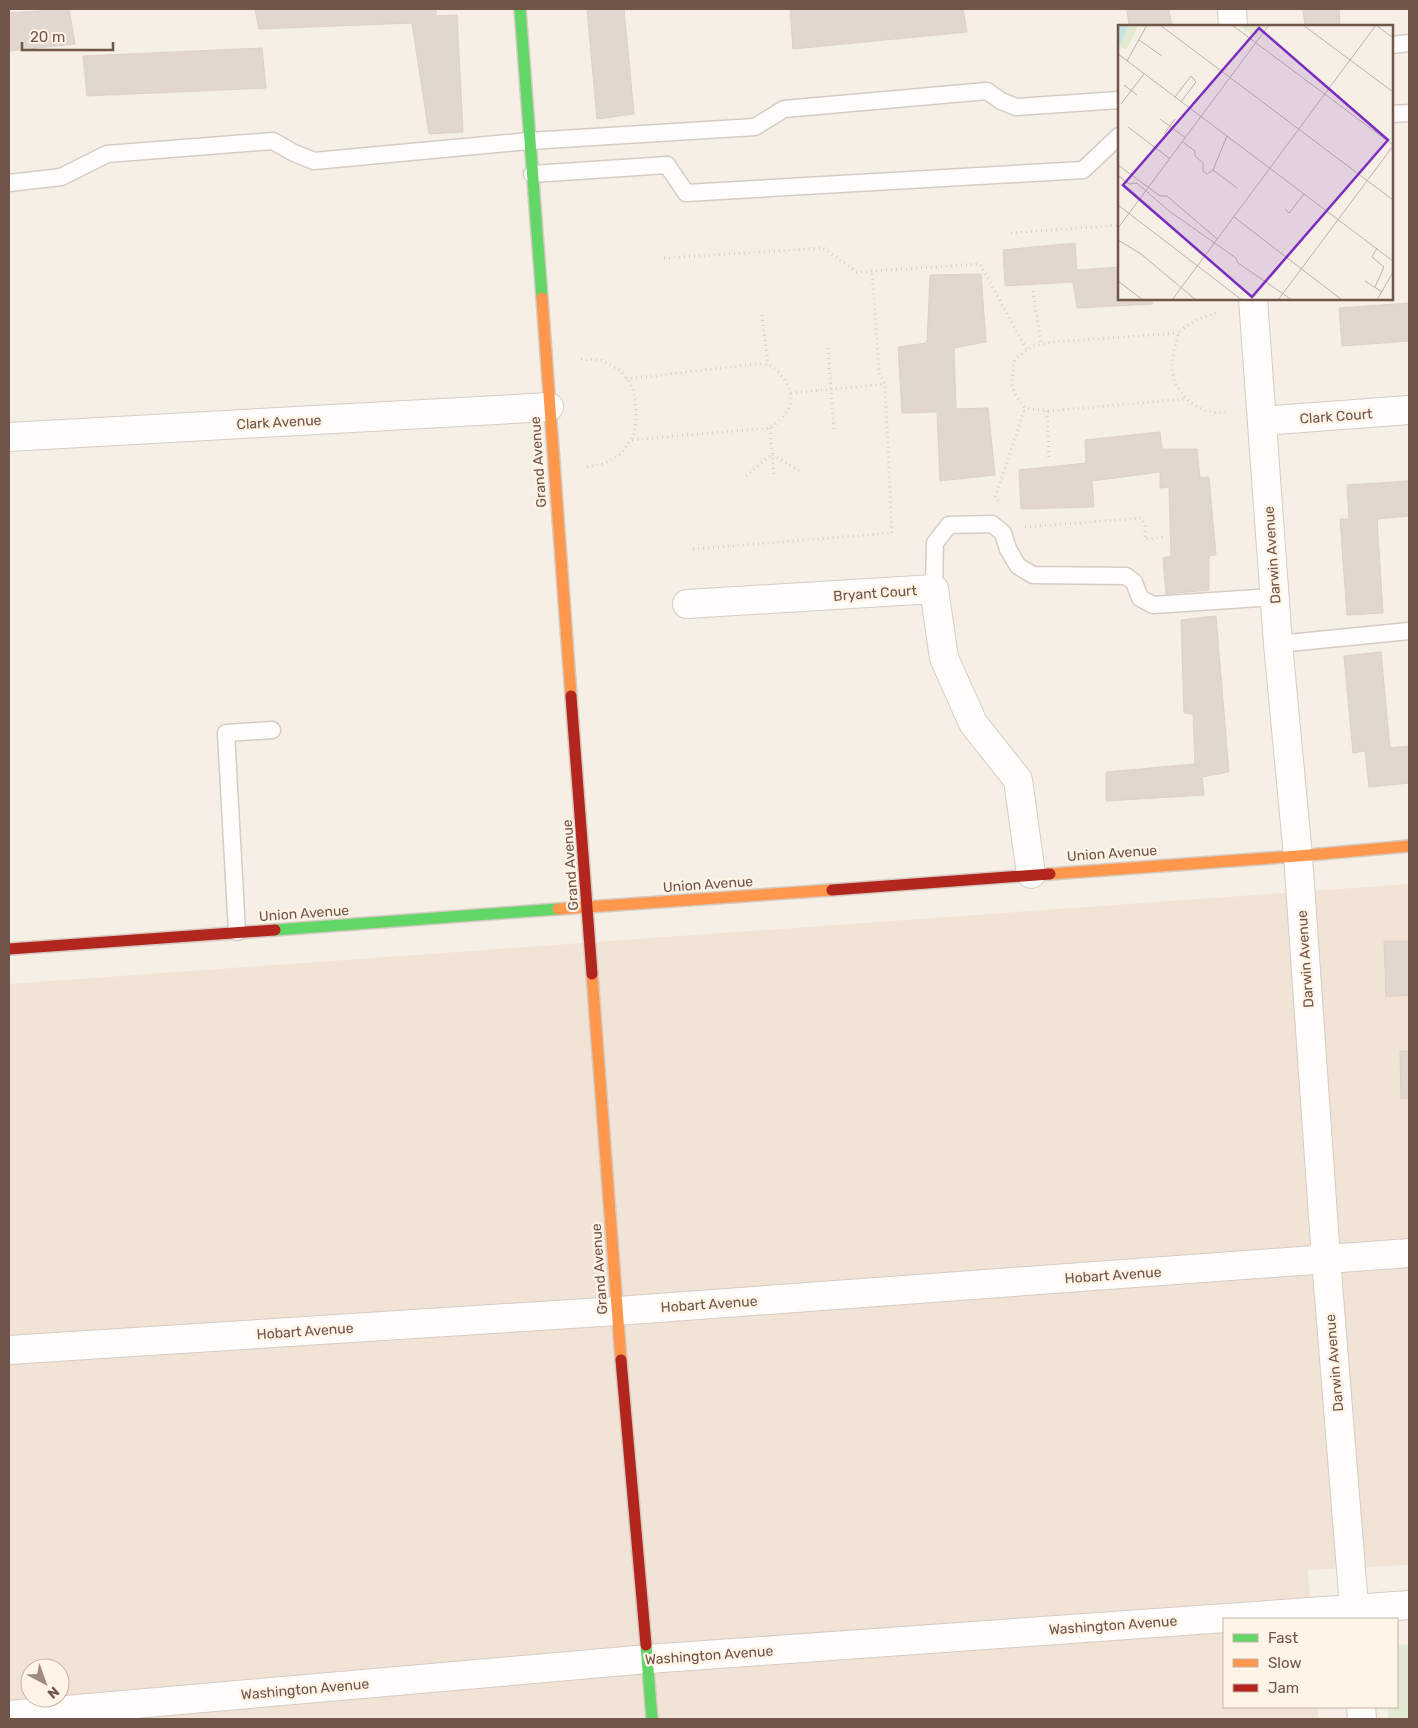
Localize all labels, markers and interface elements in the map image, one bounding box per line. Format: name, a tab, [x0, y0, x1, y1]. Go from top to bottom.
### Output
scale bar	[22, 20, 114, 52]
inset map	[1118, 25, 1393, 300]
text: 20 m	[30, 28, 65, 46]
street label: Clark Court	[1299, 405, 1373, 428]
street label: Clark Avenue	[236, 412, 322, 433]
street label: Grand Avenue	[527, 416, 550, 508]
street label: Darwin Avenue	[1261, 505, 1284, 604]
street label: Bryant Court	[833, 582, 918, 605]
street label: Grand Avenue	[559, 819, 582, 911]
street label: Union Avenue	[1066, 842, 1158, 865]
street label: Union Avenue	[662, 873, 754, 896]
street label: Union Avenue	[258, 902, 350, 925]
street label: Darwin Avenue	[1294, 909, 1317, 1008]
street label: Grand Avenue	[588, 1223, 611, 1315]
street label: Hobart Avenue	[1064, 1264, 1162, 1287]
street label: Hobart Avenue	[660, 1293, 758, 1316]
street label: Darwin Avenue	[1322, 1313, 1347, 1412]
street label: Hobart Avenue	[256, 1320, 354, 1343]
street label: Washington Avenue	[1048, 1613, 1178, 1638]
legend	[1223, 1618, 1398, 1708]
text: Fast	[1268, 1629, 1298, 1647]
street label: Washington Avenue	[644, 1643, 774, 1668]
text: Slow	[1268, 1654, 1301, 1672]
north arrow	[20, 1658, 70, 1708]
street label: Washington Avenue	[240, 1675, 370, 1704]
text: Jam	[1268, 1679, 1299, 1697]
text: N	[44, 1683, 63, 1702]

